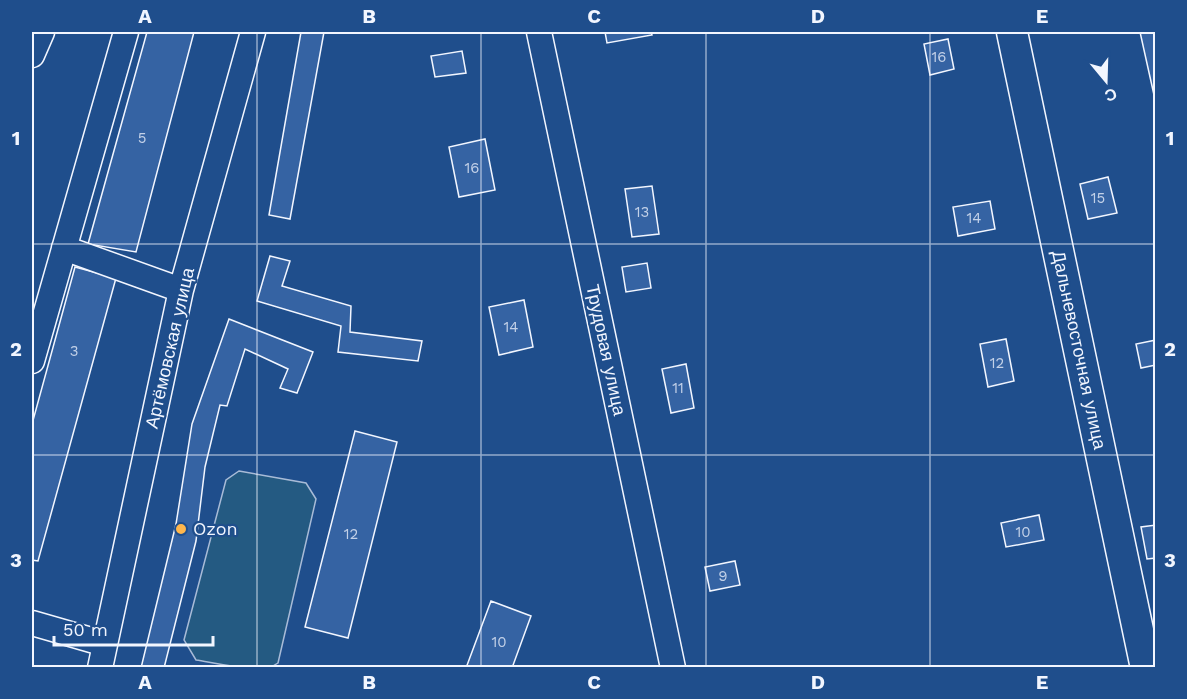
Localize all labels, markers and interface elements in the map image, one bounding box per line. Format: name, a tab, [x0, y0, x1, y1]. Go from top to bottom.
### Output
text: A	[138, 4, 152, 28]
text: B	[362, 4, 376, 28]
text: C	[587, 4, 601, 28]
text: D	[811, 4, 825, 28]
text: E	[1036, 4, 1048, 28]
house number: 16	[932, 48, 946, 66]
north arrow	[1076, 51, 1136, 111]
text: С	[1102, 84, 1119, 106]
text: 1	[12, 126, 20, 150]
text: 1	[1166, 126, 1174, 150]
house number: 5	[138, 129, 146, 147]
house number: 16	[465, 159, 479, 177]
house number: 15	[1091, 189, 1105, 207]
house number: 13	[635, 203, 649, 221]
house number: 14	[966, 209, 982, 227]
street label: Дальневосточная улица	[1048, 249, 1111, 452]
street label: Артёмовская улица	[141, 265, 198, 430]
street label: Трудовая улица	[582, 282, 631, 418]
house number: 14	[503, 318, 519, 336]
text: 2	[10, 337, 22, 361]
text: 2	[1164, 337, 1176, 361]
house number: 3	[70, 342, 78, 360]
house number: 12	[990, 354, 1004, 372]
house number: 11	[672, 379, 684, 397]
place label: Ozon	[193, 518, 238, 539]
marker: Ozon	[174, 522, 188, 536]
house number: 10	[1015, 523, 1031, 541]
house number: 12	[344, 525, 358, 543]
text: 3	[10, 548, 22, 572]
text: 3	[1164, 548, 1176, 572]
house number: 9	[718, 567, 728, 585]
scale bar	[54, 609, 213, 647]
text: 50 m	[63, 619, 108, 640]
house number: 10	[491, 633, 507, 651]
text: A	[138, 670, 152, 694]
text: B	[362, 670, 376, 694]
text: C	[587, 670, 601, 694]
text: D	[811, 670, 825, 694]
text: E	[1036, 670, 1048, 694]

